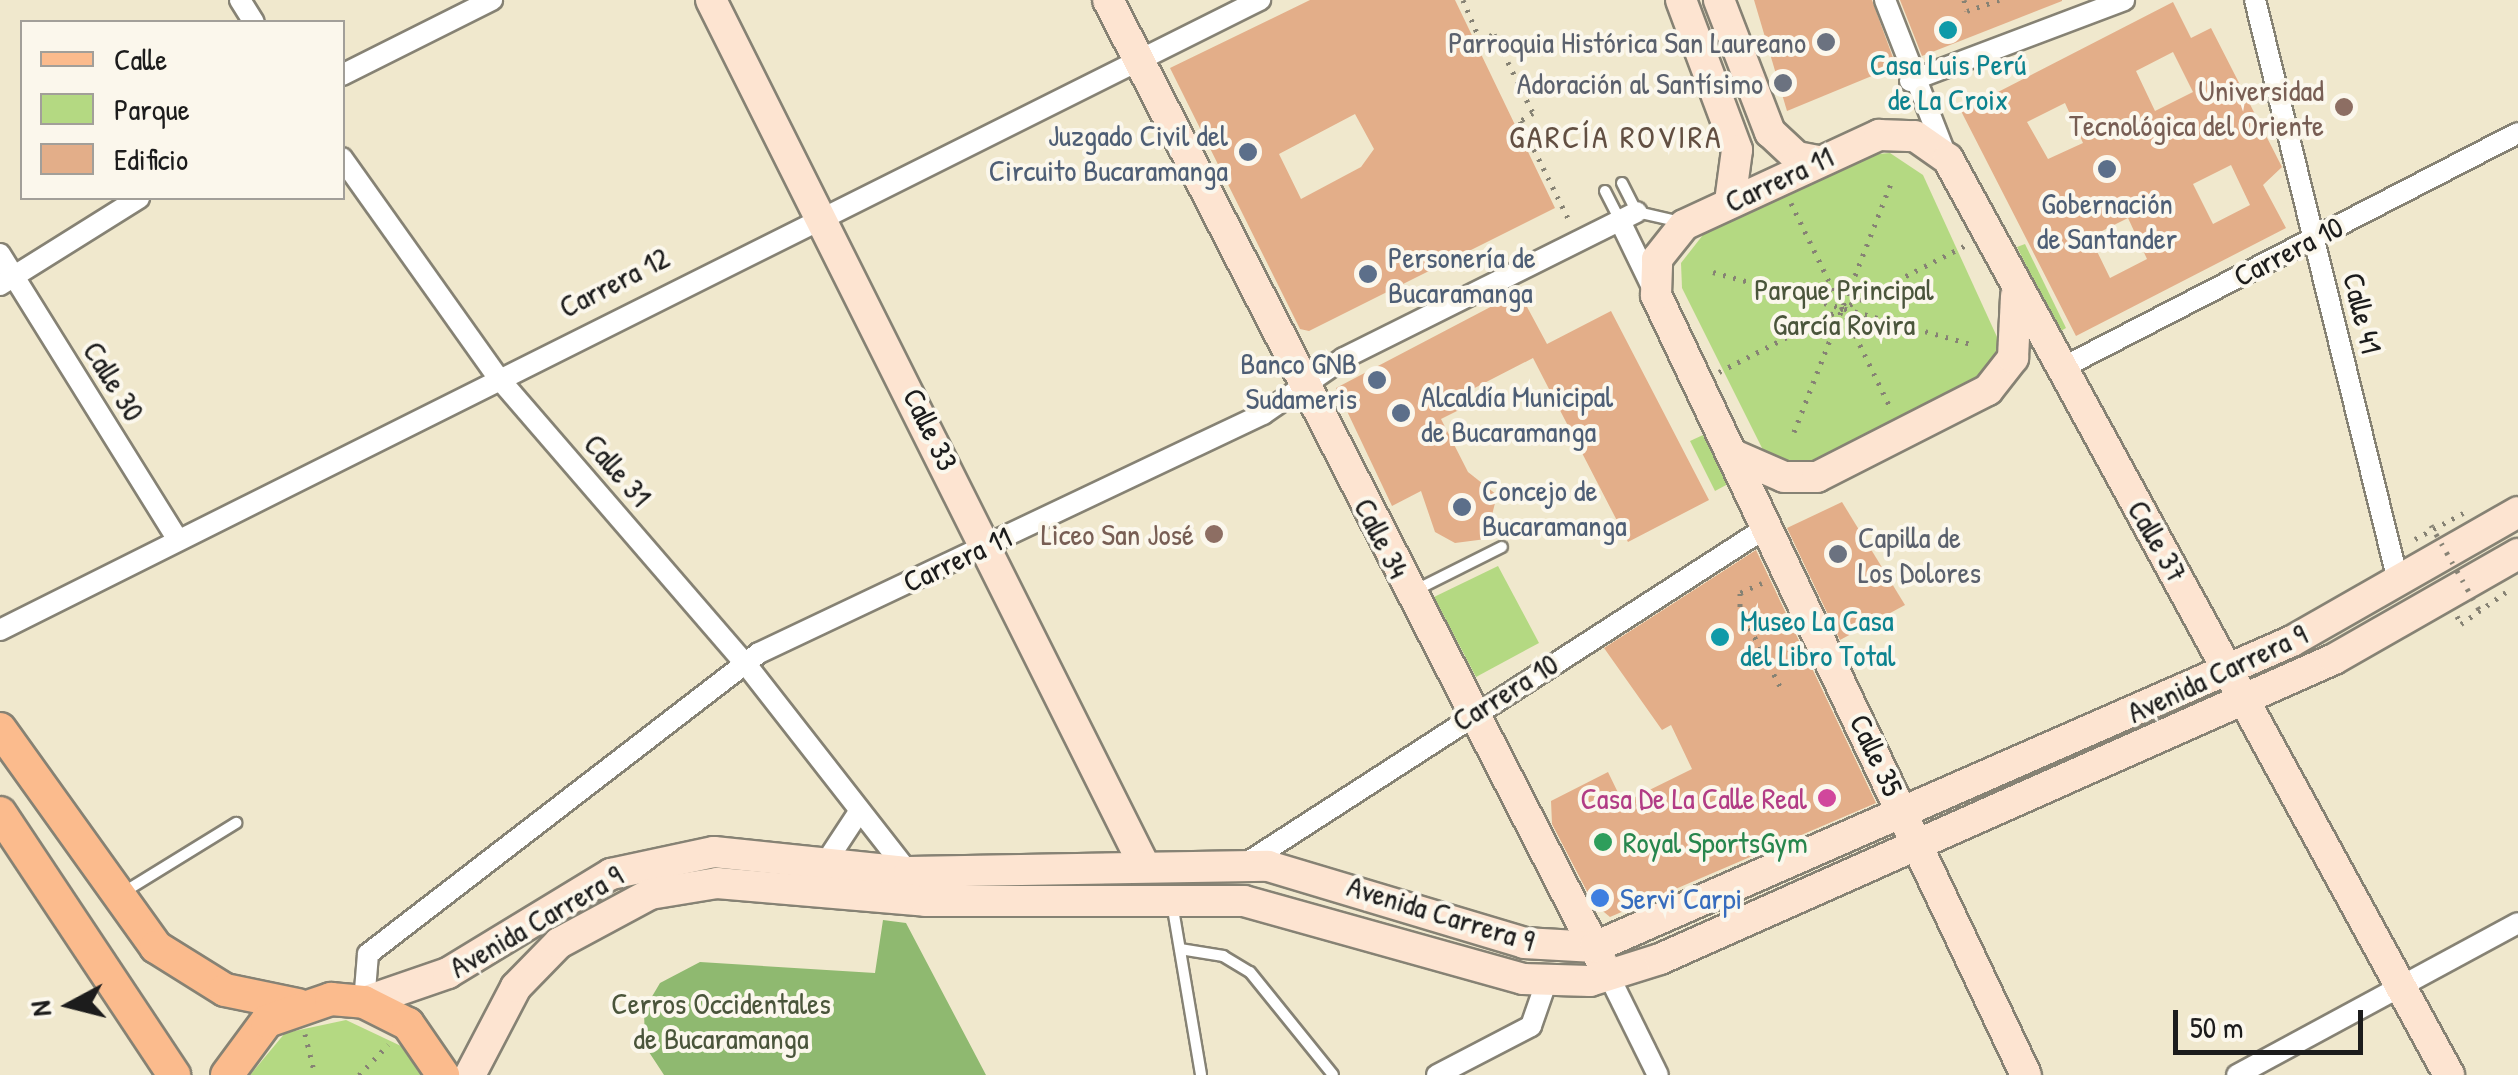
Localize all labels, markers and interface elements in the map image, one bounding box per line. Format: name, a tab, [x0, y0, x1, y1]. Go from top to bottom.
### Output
marker: Casa Luis Perú de La Croix	[1937, 19, 1959, 41]
legend	[20, 20, 345, 200]
place label: Parroquia Histórica San Laureano	[1448, 24, 1806, 60]
marker: Parroquia Histórica San Laureano	[1815, 31, 1837, 53]
text: Calle	[114, 39, 167, 79]
place label: Casa Luis Perú de La Croix	[1870, 46, 2026, 116]
place label: Adoración al Santísimo	[1517, 65, 1763, 101]
marker: Adoración al Santísimo	[1772, 72, 1794, 94]
place label: Universidad Tecnológica del Oriente	[2069, 72, 2324, 142]
text: Parque	[114, 89, 190, 129]
marker: Universidad Tecnológica del Oriente	[2333, 96, 2355, 118]
place label: Juzgado Civil del Circuito Bucaramanga	[989, 117, 1228, 188]
district label: GARCÍA ROVIRA	[1509, 118, 1723, 156]
street label: Carrera 11	[1719, 138, 1839, 220]
text: Edificio	[114, 139, 188, 179]
marker: Juzgado Civil del Circuito Bucaramanga	[1237, 141, 1259, 163]
marker: Gobernación de Santander	[2096, 158, 2118, 180]
place label: Gobernación de Santander	[2037, 185, 2177, 256]
street label: Carrera 10	[2227, 208, 2349, 294]
street label: Carrera 12	[553, 239, 675, 325]
place label: Personería de Bucaramanga	[1388, 239, 1536, 310]
marker: Personería de Bucaramanga	[1357, 263, 1379, 285]
street label: Calle 41	[2336, 269, 2390, 357]
park label: Parque Principal García Rovira	[1754, 271, 1934, 342]
street label: Calle 30	[76, 335, 152, 427]
place label: Banco GNB Sudameris	[1240, 345, 1357, 416]
marker: Banco GNB Sudameris	[1366, 369, 1388, 391]
place label: Alcaldía Municipal de Bucaramanga	[1421, 378, 1613, 448]
street label: Calle 33	[896, 382, 966, 476]
marker: Alcaldía Municipal de Bucaramanga	[1390, 402, 1412, 424]
street label: Calle 31	[577, 426, 659, 514]
place label: Concejo de Bucaramanga	[1482, 472, 1627, 542]
street label: Calle 34	[1347, 492, 1417, 584]
street label: Calle 37	[2120, 494, 2196, 588]
marker: Concejo de Bucaramanga	[1451, 496, 1473, 518]
place label: Liceo San José	[1041, 516, 1194, 552]
street label: Carrera 11	[897, 518, 1017, 600]
place label: Capilla de Los Dolores	[1858, 519, 1981, 590]
marker: Liceo San José	[1203, 523, 1225, 545]
marker: Capilla de Los Dolores	[1827, 543, 1849, 565]
place label: Museo La Casa del Libro Total	[1740, 602, 1895, 672]
street label: Avenida Carrera 9	[2122, 616, 2312, 730]
marker: Museo La Casa del Libro Total	[1709, 626, 1731, 648]
street label: Carrera 10	[1446, 646, 1564, 738]
street label: Calle 35	[1842, 708, 1912, 802]
place label: Casa De La Calle Real	[1580, 780, 1807, 816]
marker: Casa De La Calle Real	[1816, 787, 1838, 809]
place label: Royal SportsGym	[1623, 824, 1808, 860]
marker: Royal SportsGym	[1592, 831, 1614, 853]
street label: Avenida Carrera 9	[443, 857, 629, 985]
street label: Avenida Carrera 9	[1343, 867, 1539, 959]
place label: Servi Carpi	[1620, 880, 1742, 916]
marker: Servi Carpi	[1589, 887, 1611, 909]
north arrow	[20, 955, 120, 1055]
park label: Cerros Occidentales de Bucaramanga	[611, 985, 831, 1056]
scale bar	[2178, 990, 2368, 1052]
text: N	[20, 999, 60, 1018]
text: 50 m	[2190, 1007, 2243, 1047]

